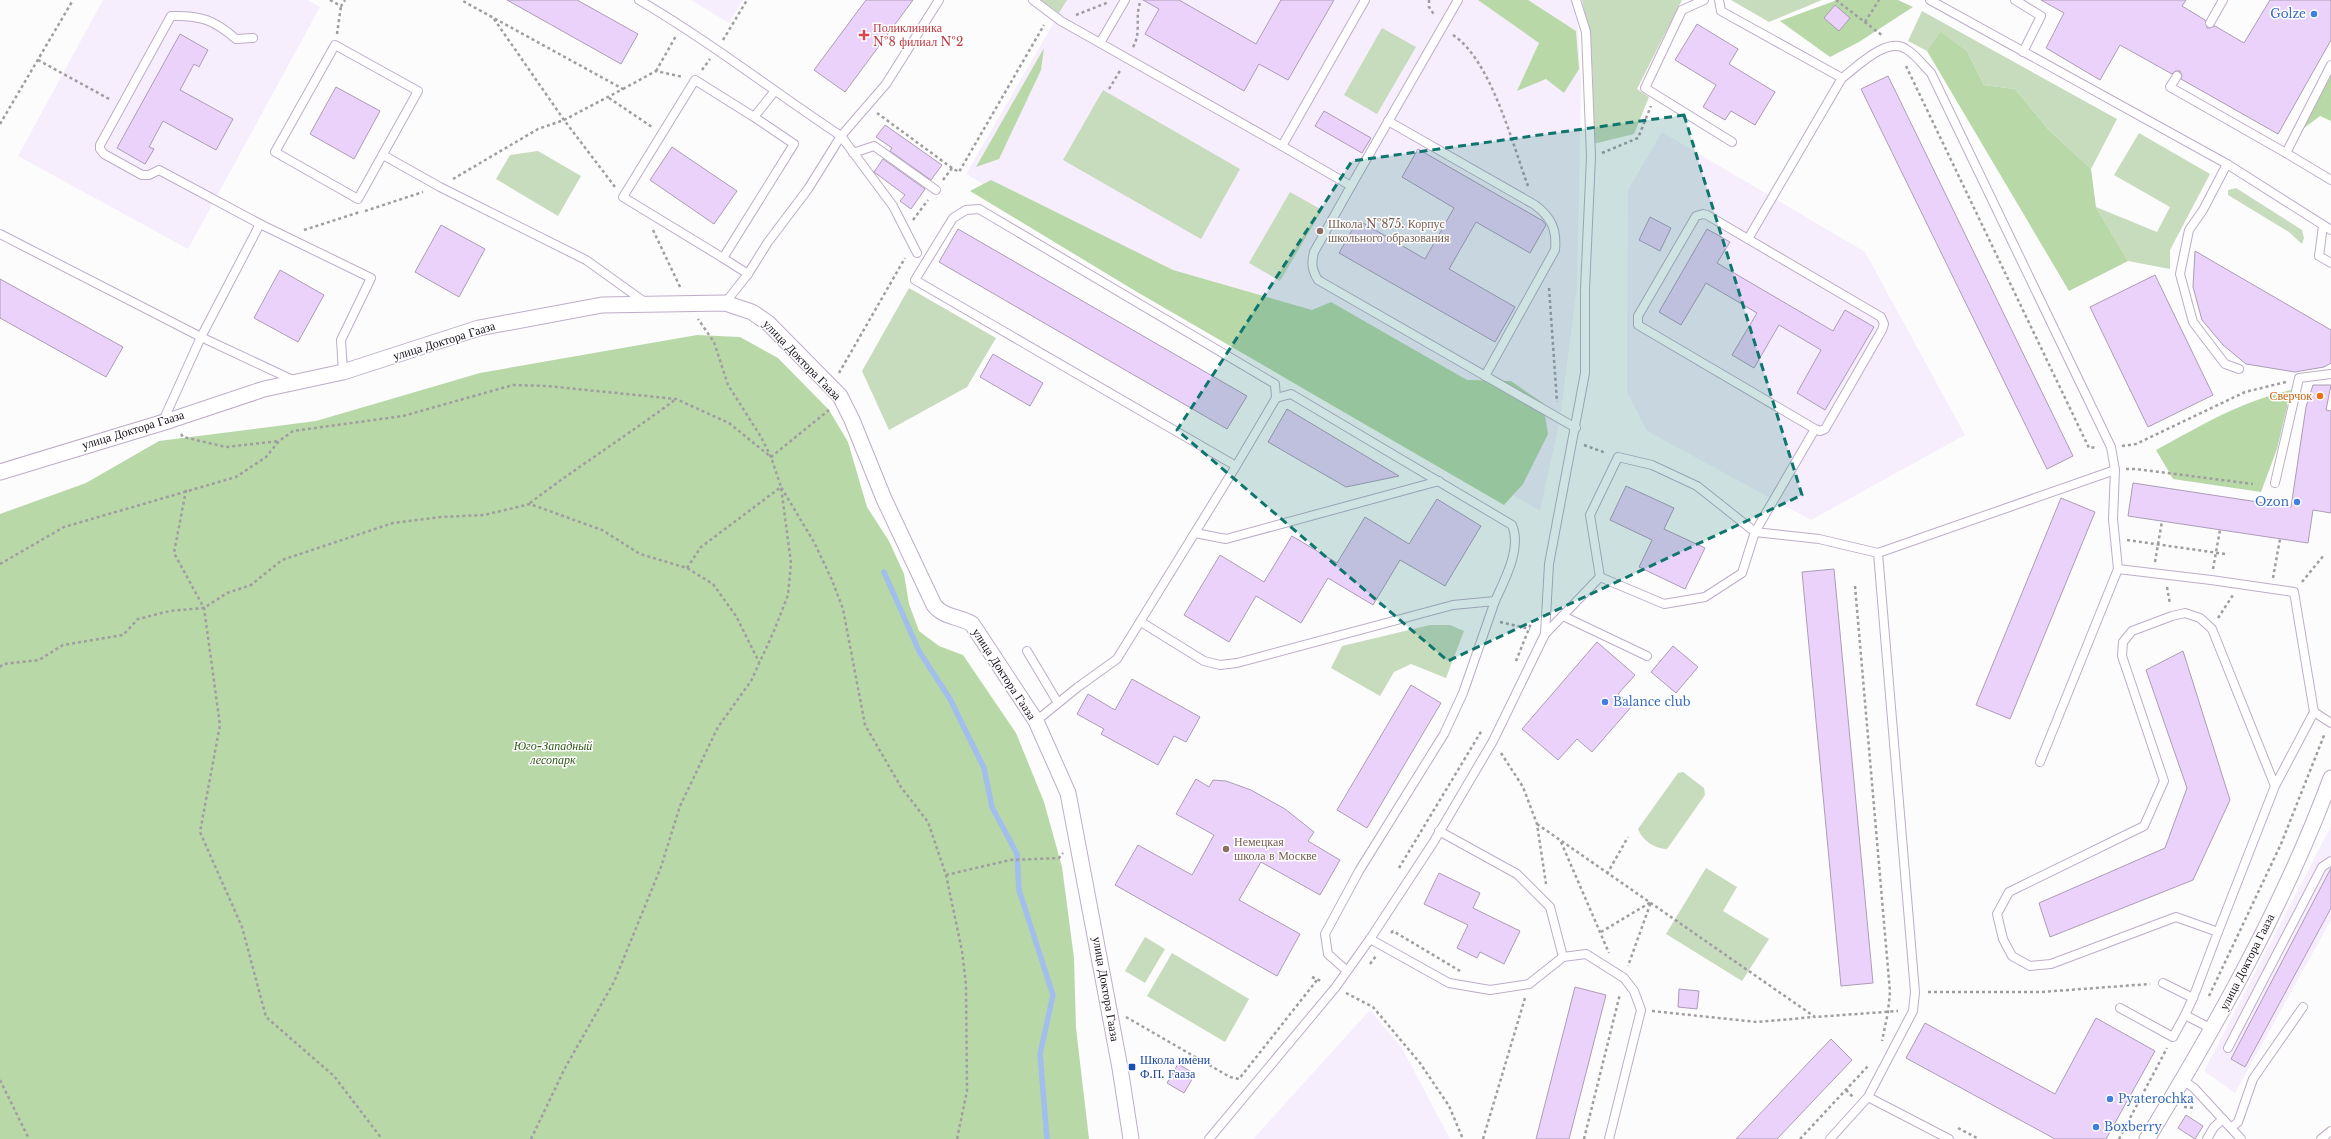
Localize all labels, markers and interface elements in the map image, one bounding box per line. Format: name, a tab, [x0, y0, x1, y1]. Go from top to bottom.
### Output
place label: Golze	[2270, 6, 2306, 21]
marker: Golze	[2309, 9, 2319, 19]
place label: Поликлиника №8 филиал №2	[873, 20, 963, 49]
marker: Поликлиника №8 филиал №2	[858, 29, 870, 41]
place label: Школа №875. Корпус школьного образования	[1328, 216, 1450, 245]
marker: Школа №875. Корпус школьного образования	[1315, 226, 1325, 236]
street label: улица Доктора Гааза	[760, 316, 845, 404]
street label: улица Доктора Гааза	[391, 318, 497, 363]
place label: Сверчок	[2270, 388, 2312, 403]
marker: Сверчок	[2315, 391, 2325, 401]
street label: улица Доктора Гааза	[80, 407, 186, 452]
place label: Ozon	[2255, 494, 2289, 509]
marker: Ozon	[2292, 497, 2302, 507]
street label: улица Доктора Гааза	[969, 625, 1040, 723]
place label: Balance club	[1613, 694, 1691, 709]
marker: Balance club	[1600, 697, 1610, 707]
park label: Юго-Западный лесопарк	[513, 738, 592, 767]
place label: Немецкая школа в Москве	[1234, 834, 1317, 863]
marker: Немецкая школа в Москве	[1221, 844, 1231, 854]
street label: улица Доктора Гааза	[2216, 910, 2278, 1012]
street label: улица Доктора Гааза	[1090, 935, 1123, 1043]
place label: Школа имени Ф.П. Гааза	[1140, 1052, 1211, 1081]
marker: Школа имени Ф.П. Гааза	[1127, 1062, 1137, 1072]
place label: Pyaterochka	[2118, 1091, 2194, 1106]
marker: Pyaterochka	[2105, 1094, 2115, 1104]
place label: Boxberry	[2104, 1119, 2162, 1134]
marker: Boxberry	[2091, 1122, 2101, 1132]

